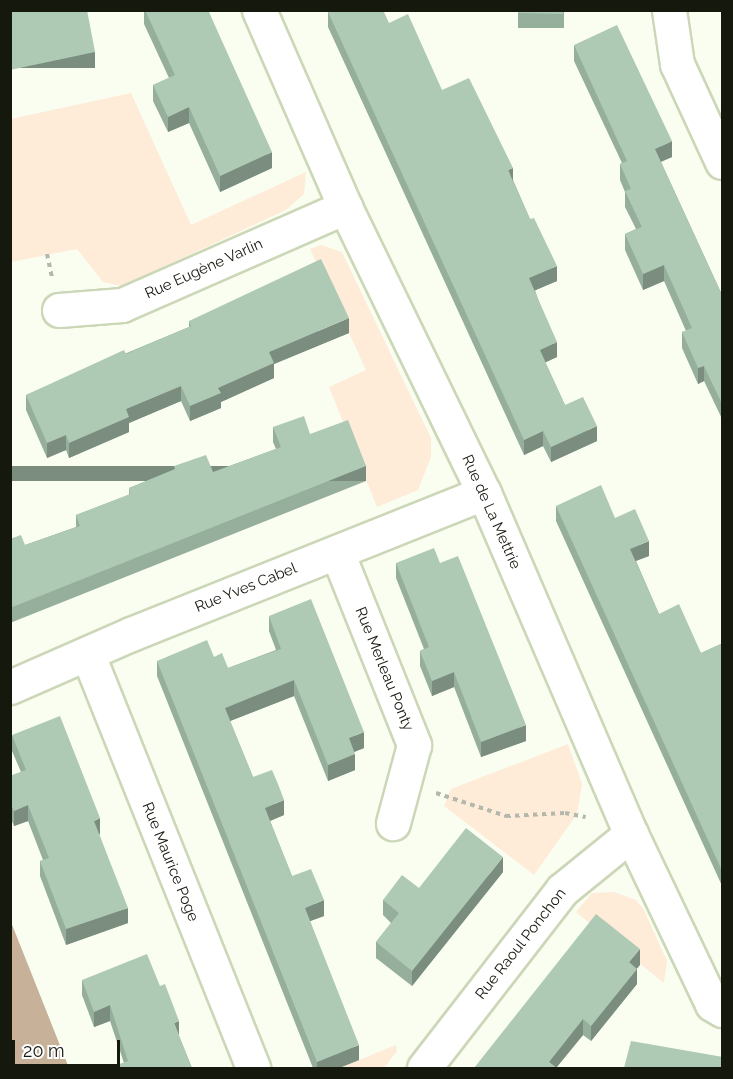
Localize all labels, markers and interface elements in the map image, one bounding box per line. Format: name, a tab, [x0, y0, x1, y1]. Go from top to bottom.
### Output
street label: Rue Eugène Varlin	[142, 235, 266, 303]
street label: Rue de La Mettrie	[458, 452, 524, 572]
street label: Rue Yves Cabel	[192, 559, 300, 617]
street label: Rue Merleau Ponty	[351, 604, 417, 734]
street label: Rue Maurice Poge	[138, 800, 202, 924]
street label: Rue Raoul Ponchon	[472, 885, 570, 1003]
scale bar	[15, 1028, 123, 1066]
text: 20 m	[23, 1040, 65, 1061]

